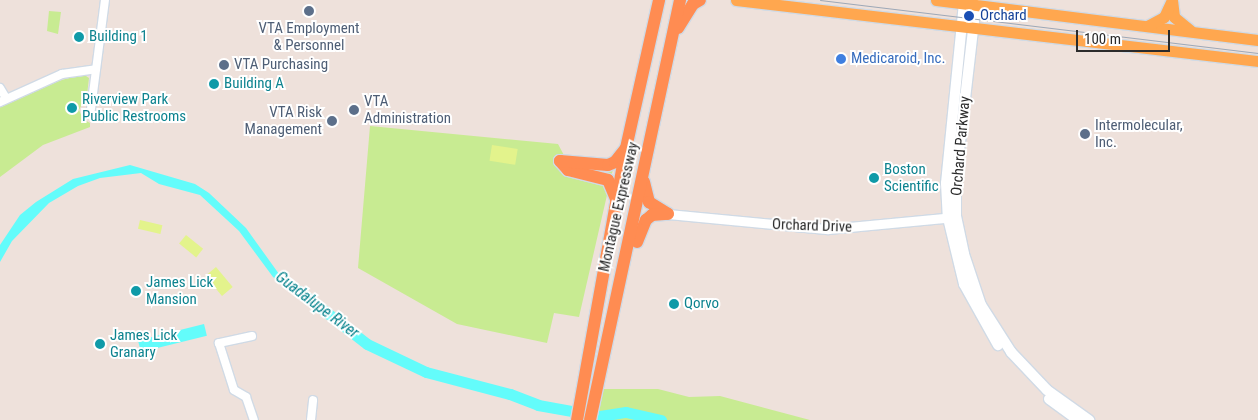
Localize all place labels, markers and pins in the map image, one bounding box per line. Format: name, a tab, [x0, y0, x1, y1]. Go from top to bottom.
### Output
marker: VTA Employment & Personnel	[303, 5, 315, 17]
place label: Orchard	[980, 7, 1027, 25]
marker: Orchard	[962, 9, 976, 23]
place label: VTA Employment & Personnel	[258, 19, 360, 54]
place label: Building 1	[89, 28, 148, 46]
marker: Building 1	[73, 31, 85, 43]
place label: Medicaroid, Inc.	[851, 50, 945, 68]
marker: Medicaroid, Inc.	[835, 53, 847, 65]
place label: VTA Purchasing	[234, 56, 328, 74]
marker: VTA Purchasing	[218, 59, 230, 71]
place label: Building A	[224, 75, 284, 93]
marker: Building A	[208, 78, 220, 90]
place label: Riverview Park Public Restrooms	[82, 90, 186, 125]
place label: VTA Administration	[364, 92, 451, 127]
marker: Riverview Park Public Restrooms	[66, 102, 78, 114]
place label: VTA Risk Management	[245, 103, 322, 138]
marker: VTA Administration	[348, 104, 360, 116]
marker: VTA Risk Management	[326, 115, 338, 127]
place label: Intermolecular, Inc.	[1095, 116, 1183, 151]
marker: Intermolecular, Inc.	[1079, 128, 1091, 140]
place label: Boston Scientific	[884, 160, 939, 195]
marker: Boston Scientific	[868, 172, 880, 184]
place label: James Lick Mansion	[146, 273, 213, 308]
marker: James Lick Mansion	[130, 285, 142, 297]
place label: Qorvo	[684, 295, 719, 313]
marker: Qorvo	[668, 298, 680, 310]
place label: James Lick Granary	[110, 326, 177, 361]
marker: James Lick Granary	[94, 338, 106, 350]

